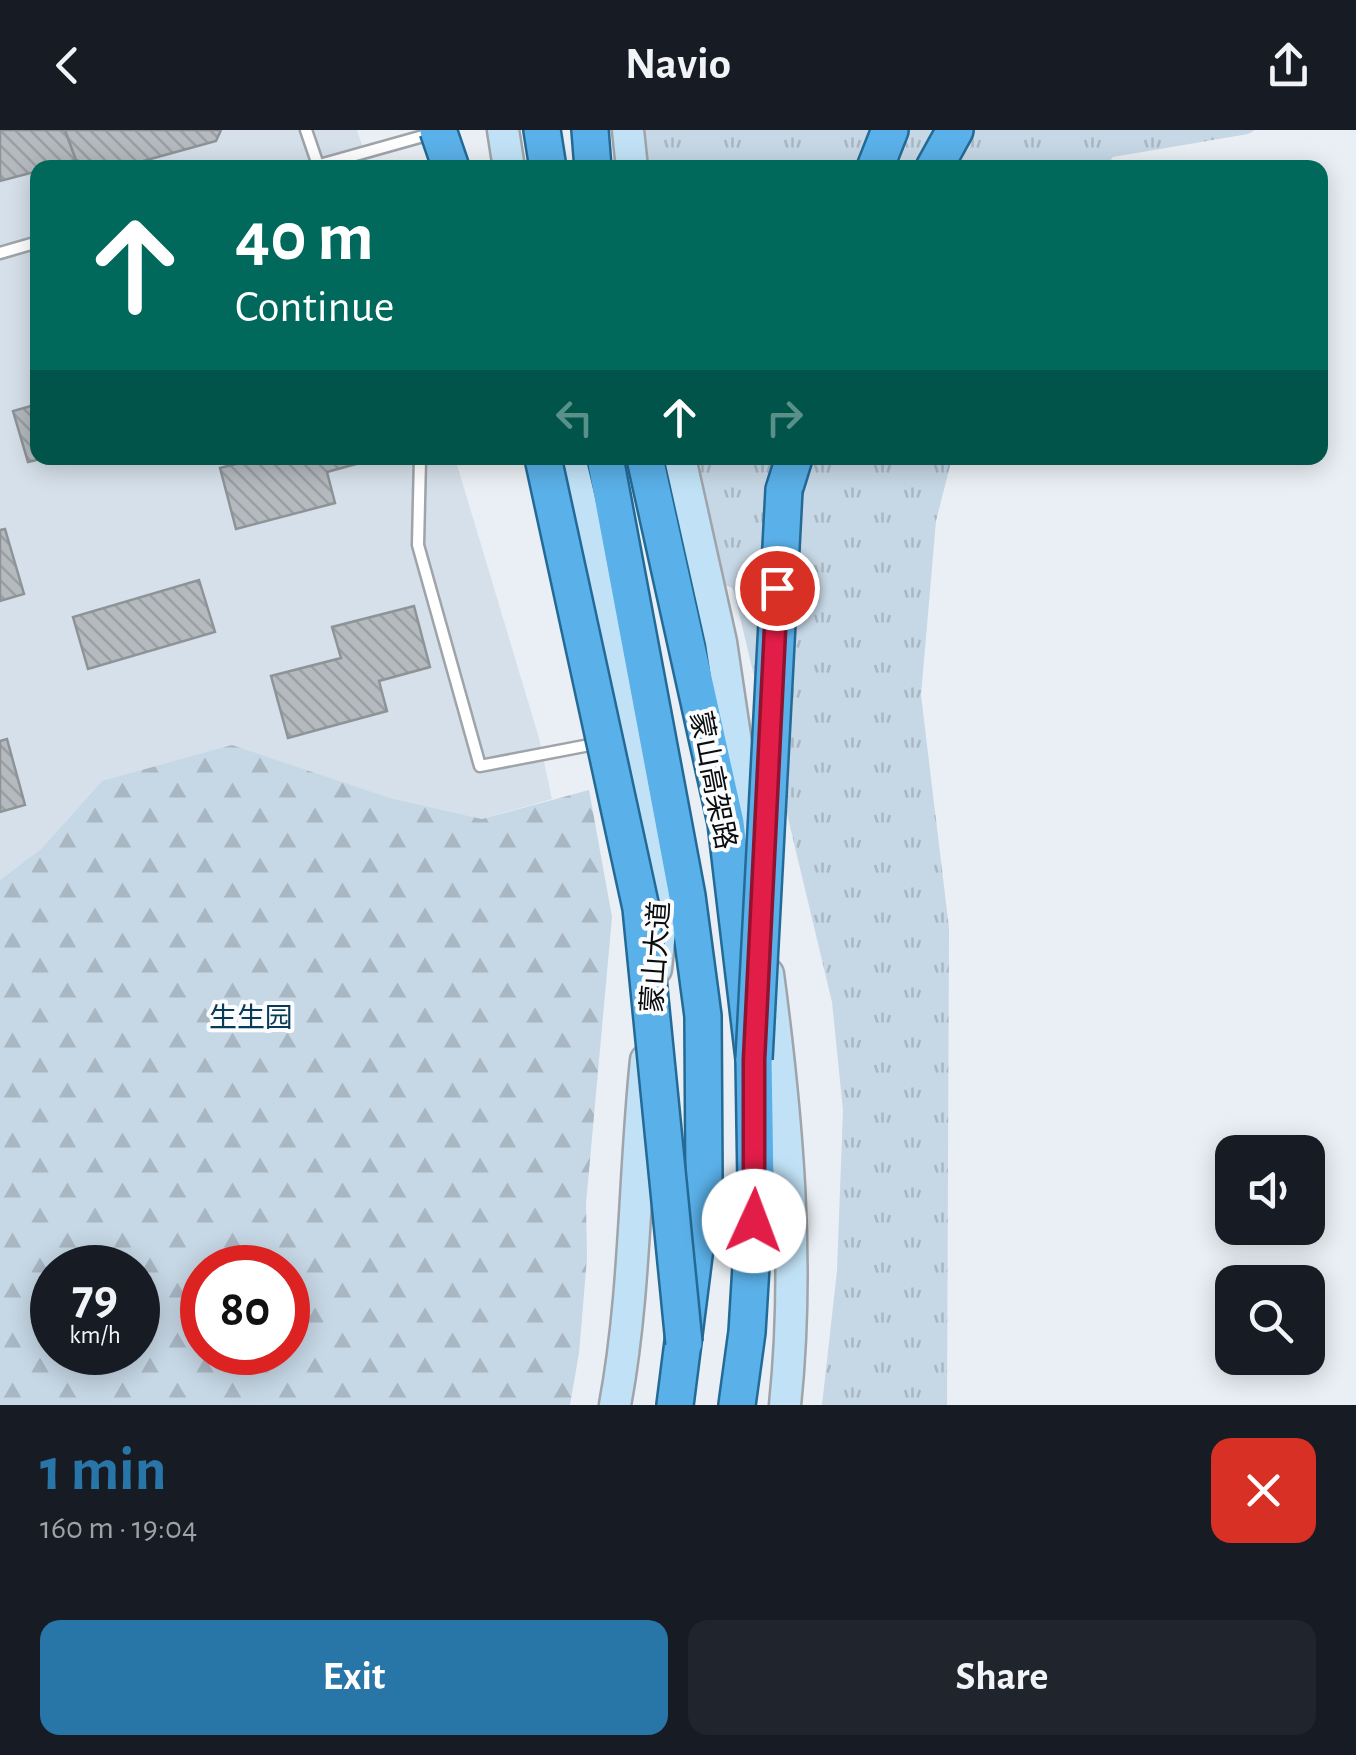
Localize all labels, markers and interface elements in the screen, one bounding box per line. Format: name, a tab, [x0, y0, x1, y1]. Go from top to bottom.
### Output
icon: back	[40, 38, 95, 93]
icon: share	[1261, 38, 1316, 93]
text: Navio	[625, 42, 731, 87]
icon: ahead	[70, 200, 200, 330]
text: 40 m	[235, 203, 374, 273]
text: Continue	[235, 285, 394, 330]
icon: left	[547, 390, 602, 445]
icon: ahead	[652, 390, 707, 445]
icon: right	[757, 390, 812, 445]
pin	[735, 546, 820, 631]
icon: arrive	[750, 561, 805, 616]
street label: 蒙山高架路	[685, 709, 741, 852]
street label: 蒙山大道	[637, 900, 675, 1014]
park label: 生生园	[209, 1003, 293, 1033]
map controls	[1215, 1135, 1325, 1375]
button: sound	[1215, 1135, 1325, 1245]
position arrow	[702, 1169, 806, 1273]
speed limit sign: 80	[180, 1245, 310, 1375]
button: search	[1215, 1265, 1325, 1375]
text: 79	[72, 1273, 118, 1323]
text: km/h	[69, 1323, 121, 1348]
button: close	[1211, 1438, 1316, 1543]
text: 1 min	[40, 1441, 166, 1501]
text: 160 m · 19:04	[40, 1512, 197, 1544]
button: Exit	[40, 1620, 668, 1735]
button: Share	[688, 1620, 1316, 1735]

